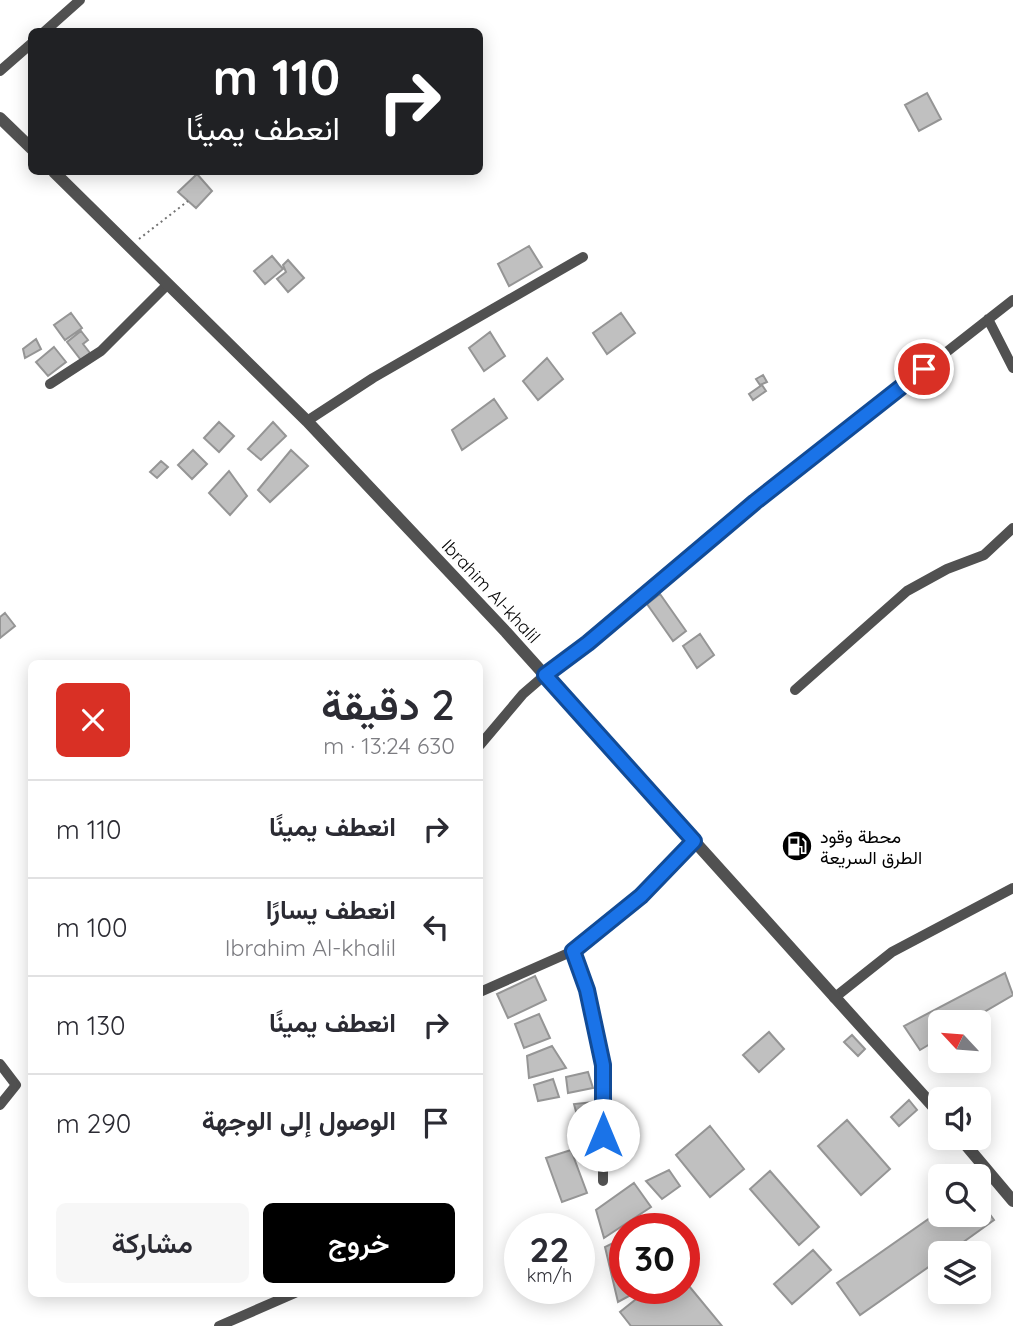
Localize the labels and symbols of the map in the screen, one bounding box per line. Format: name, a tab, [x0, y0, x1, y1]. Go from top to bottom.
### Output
pin	[894, 339, 954, 399]
street label: Ibrahim Al-khalil	[437, 534, 545, 648]
place label: محطة وقود الطرق السريعة	[820, 825, 922, 869]
fuel station icon: محطة وقود الطرق السريعة	[780, 829, 814, 863]
north arrow	[928, 1010, 990, 1073]
position arrow	[566, 1098, 640, 1172]
speed limit sign: 30	[609, 1213, 700, 1304]

